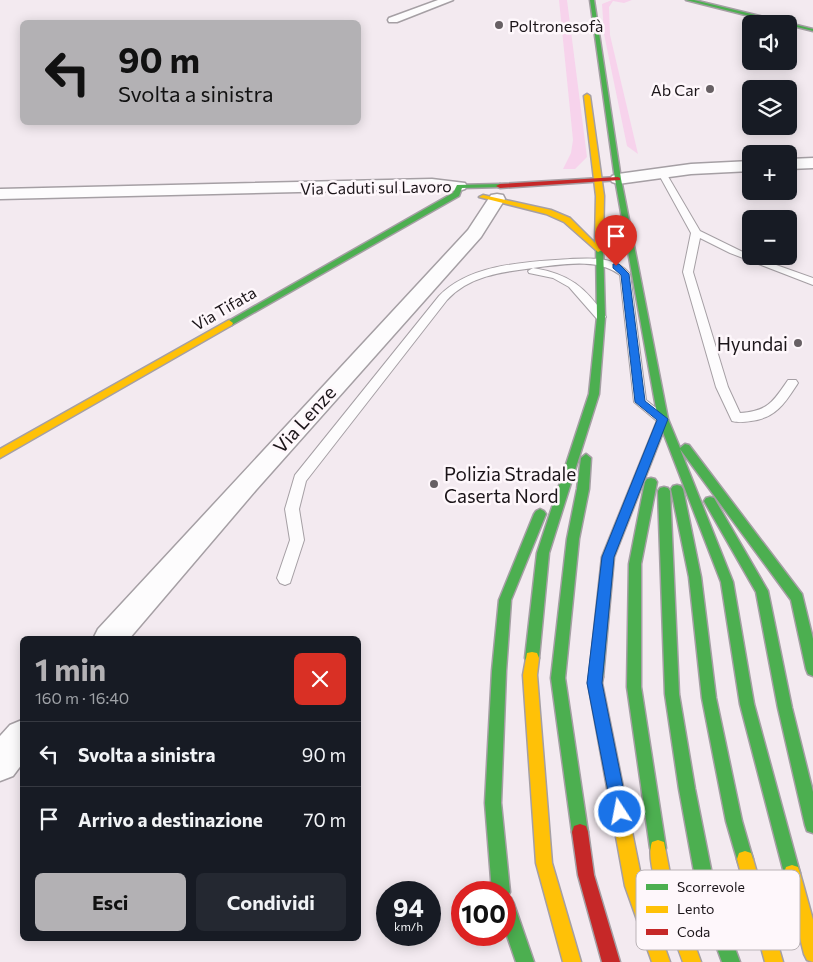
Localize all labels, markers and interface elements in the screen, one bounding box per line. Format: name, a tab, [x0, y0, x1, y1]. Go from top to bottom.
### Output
map controls	[742, 15, 797, 265]
button: sound	[742, 15, 797, 70]
place label: Poltronesofà	[509, 16, 603, 35]
marker: Poltronesofà	[493, 19, 505, 31]
text: 90 m	[118, 37, 200, 80]
icon: left	[35, 40, 100, 105]
text: Svolta a sinistra	[118, 80, 273, 107]
place label: Ab Car	[651, 80, 701, 99]
button: layers	[742, 80, 797, 135]
marker: Ab Car	[704, 83, 716, 95]
button: +	[742, 145, 797, 200]
street label: Via Caduti sul Lavoro	[300, 176, 452, 198]
button: −	[742, 210, 797, 265]
pin	[595, 215, 637, 266]
icon: arrive	[602, 222, 630, 250]
street label: Via Tifata	[189, 282, 259, 334]
place label: Hyundai	[717, 332, 788, 355]
marker: Hyundai	[792, 337, 804, 349]
street label: Via Lenze	[268, 381, 340, 457]
place label: Polizia Stradale Caserta Nord	[444, 462, 576, 507]
marker: Polizia Stradale Caserta Nord	[428, 478, 440, 490]
text: 1 min	[35, 650, 106, 687]
button: close	[294, 653, 346, 705]
text: 160 m · 16:40	[35, 688, 129, 707]
icon: left	[35, 740, 63, 768]
text: Svolta a sinistra	[78, 743, 216, 766]
text: 90 m	[302, 743, 346, 766]
position arrow	[593, 785, 645, 837]
icon: arrive	[35, 805, 63, 833]
text: Arrivo a destinazione	[78, 808, 263, 831]
text: 70 m	[303, 808, 346, 831]
legend	[636, 870, 800, 950]
button: Esci	[35, 873, 186, 931]
button: Condividi	[196, 873, 346, 931]
text: Scorrevole	[677, 878, 745, 895]
speed limit sign: 100	[451, 881, 516, 946]
text: 94	[393, 892, 424, 922]
text: Lento	[677, 900, 714, 917]
text: km/h	[394, 919, 423, 933]
text: Coda	[677, 923, 710, 940]

